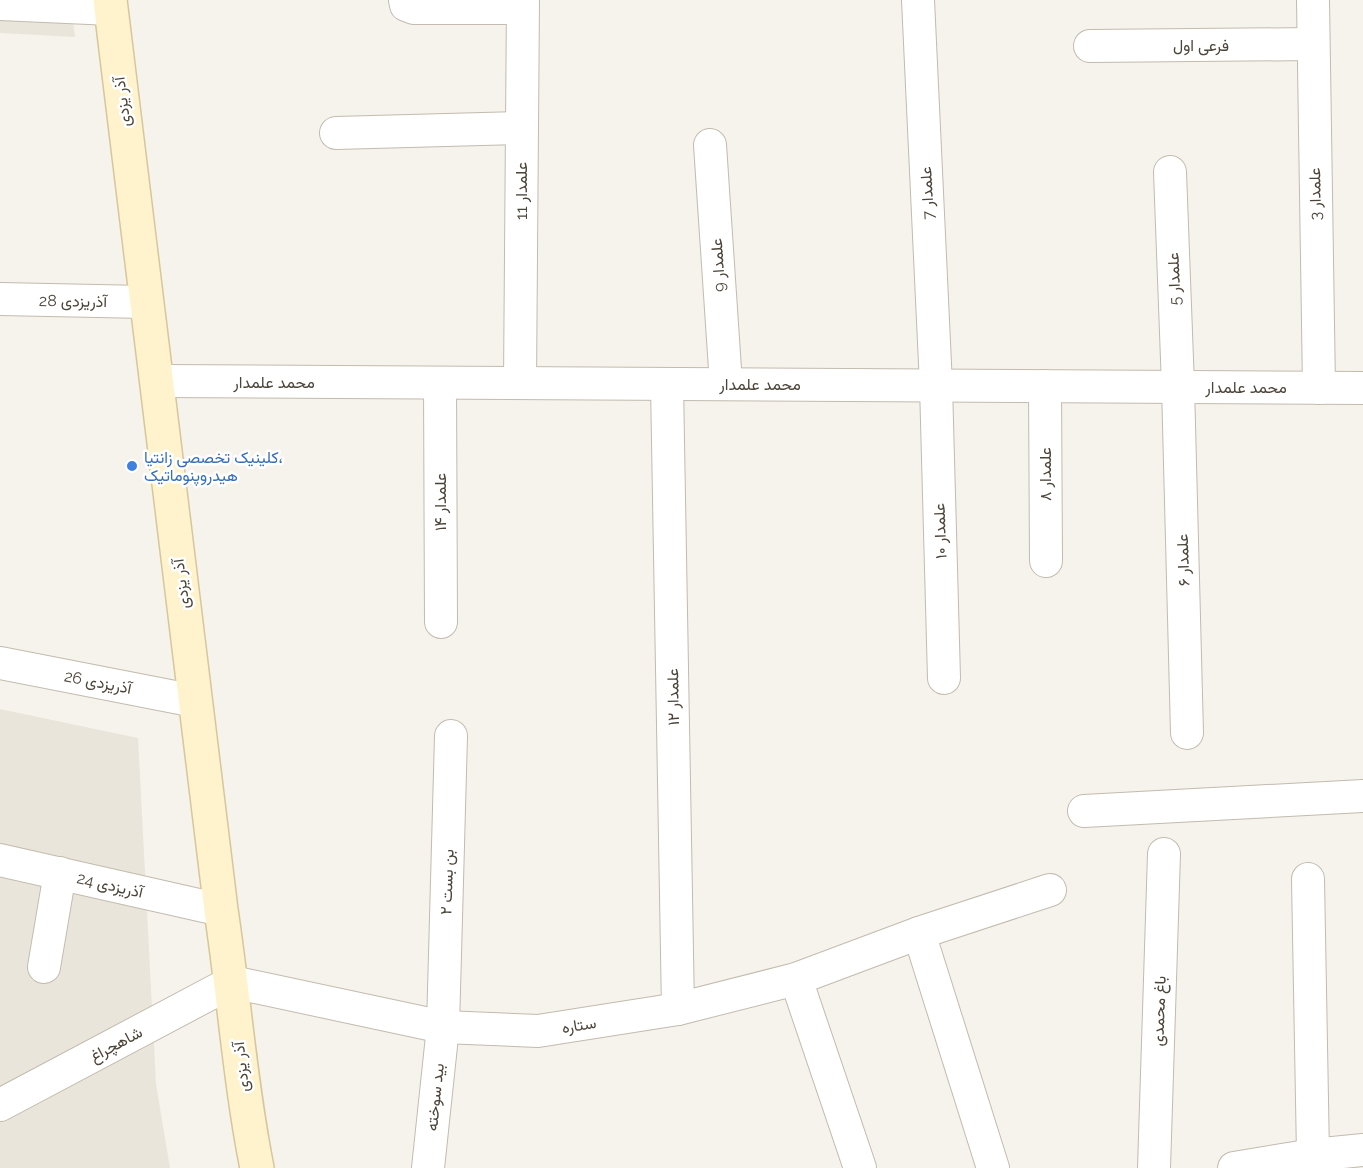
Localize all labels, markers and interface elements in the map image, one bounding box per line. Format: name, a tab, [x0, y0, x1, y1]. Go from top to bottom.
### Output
street label: فرعی اول	[1173, 36, 1229, 56]
street label: آذر یزدی	[109, 74, 135, 128]
street label: علمدار 11	[512, 162, 532, 220]
street label: علمدار 7	[916, 166, 939, 220]
street label: علمدار 3	[1305, 167, 1326, 221]
street label: علمدار 9	[707, 237, 730, 292]
street label: علمدار 5	[1164, 252, 1185, 306]
street label: آذریزدی 28	[39, 291, 109, 312]
street label: محمد علمدار	[232, 373, 315, 393]
street label: محمد علمدار	[718, 375, 801, 395]
street label: محمد علمدار	[1204, 378, 1287, 398]
street label: علمدار ۸	[1036, 447, 1056, 501]
place label: کلینیک تخصصی زانتیا، هیدروپنوماتیک	[144, 448, 283, 487]
marker: کلینیک تخصصی زانتیا، هیدروپنوماتیک	[125, 459, 139, 473]
street label: علمدار ۱۴	[431, 473, 451, 531]
street label: علمدار ۱۰	[930, 503, 951, 559]
street label: علمدار ۶	[1173, 534, 1194, 586]
street label: آذر یزدی	[168, 556, 194, 610]
street label: آذریزدی 26	[62, 666, 135, 699]
street label: علمدار ۱۲	[663, 668, 684, 726]
street label: بن بست ۲	[436, 849, 459, 915]
street label: آذریزدی 24	[75, 868, 146, 903]
street label: باغ محمدی	[1148, 975, 1172, 1047]
street label: ستاره	[560, 1013, 598, 1038]
street label: شاهچراغ	[86, 1022, 146, 1067]
street label: آذر یزدی	[229, 1040, 254, 1093]
street label: بید سوخته	[422, 1062, 449, 1132]

